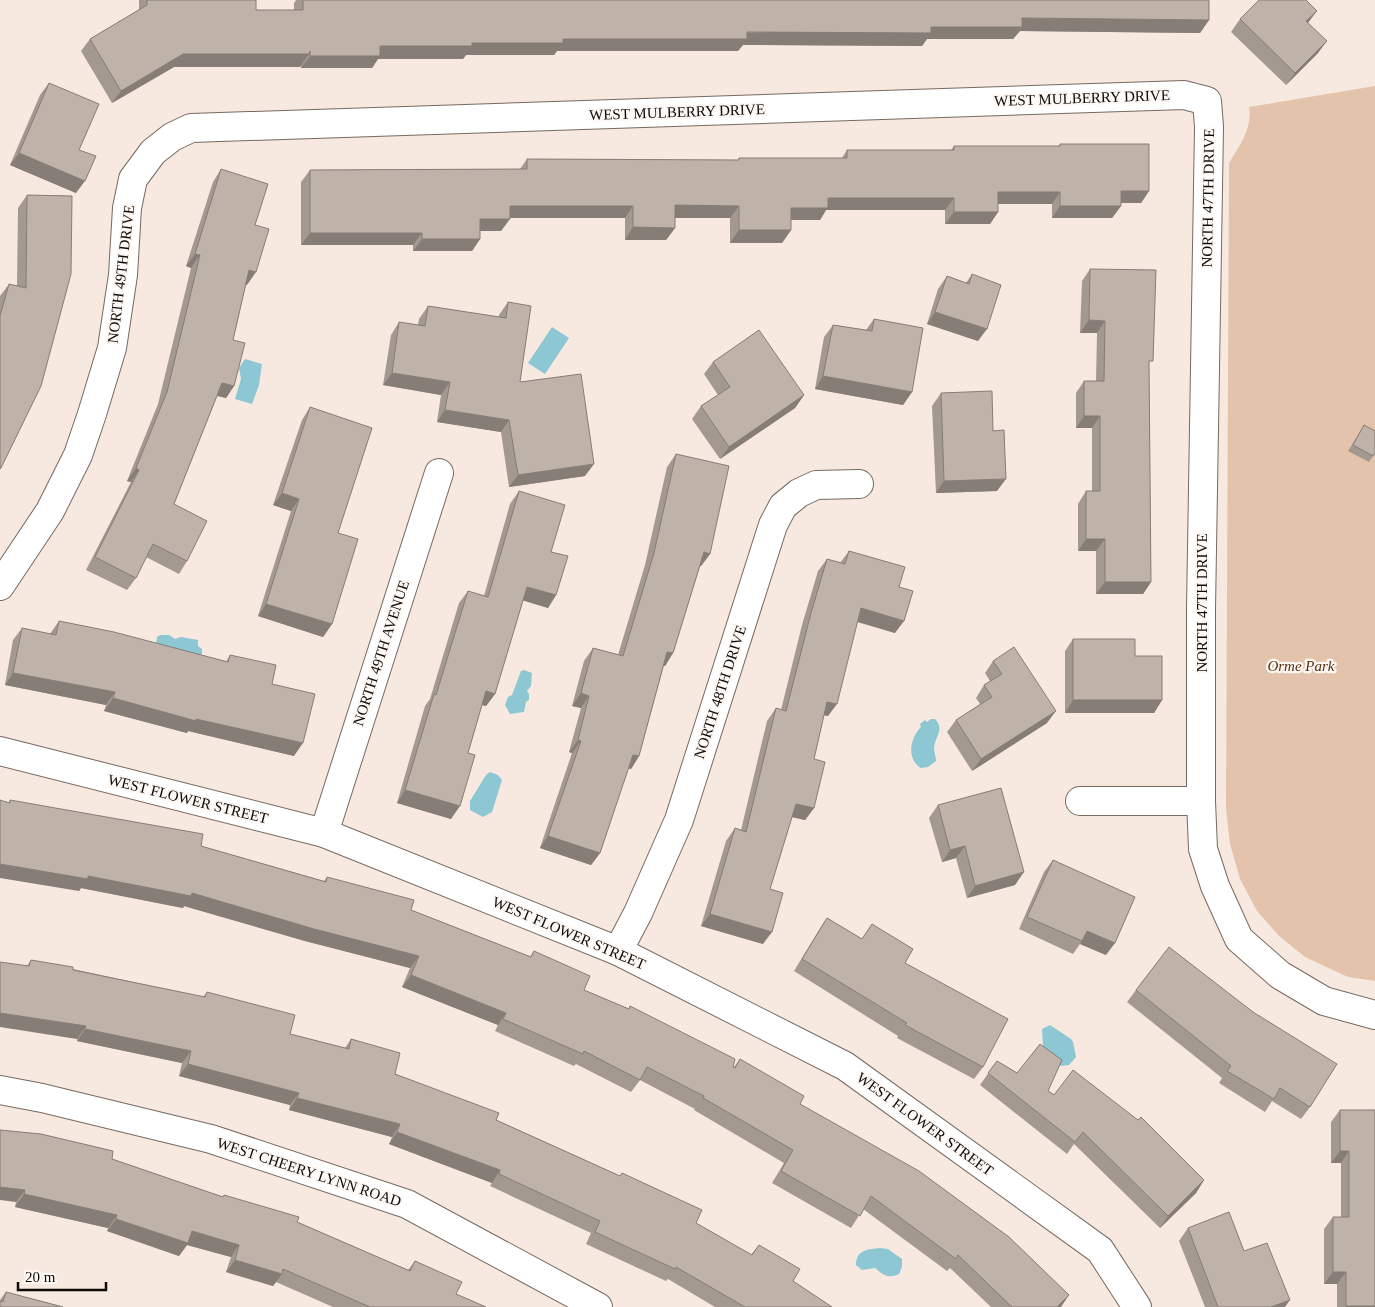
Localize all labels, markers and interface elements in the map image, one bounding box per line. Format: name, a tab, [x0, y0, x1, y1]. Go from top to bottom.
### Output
street label: WEST MULBERRY DRIVE	[994, 87, 1170, 109]
street label: WEST MULBERRY DRIVE	[589, 101, 765, 123]
street label: NORTH 47TH DRIVE	[1199, 128, 1217, 268]
street label: NORTH 49TH DRIVE	[105, 204, 137, 344]
street label: NORTH 47TH DRIVE	[1194, 533, 1210, 673]
street label: NORTH 49TH AVENUE	[350, 578, 412, 728]
street label: NORTH 48TH DRIVE	[691, 623, 749, 761]
park label: Orme Park	[1267, 658, 1335, 674]
street label: WEST FLOWER STREET	[106, 771, 270, 827]
street label: WEST FLOWER STREET	[490, 893, 648, 973]
street label: WEST FLOWER STREET	[854, 1069, 996, 1179]
street label: WEST CHEERY LYNN ROAD	[215, 1135, 403, 1209]
scale bar	[18, 1260, 105, 1292]
text: 20 m	[25, 1269, 56, 1285]

